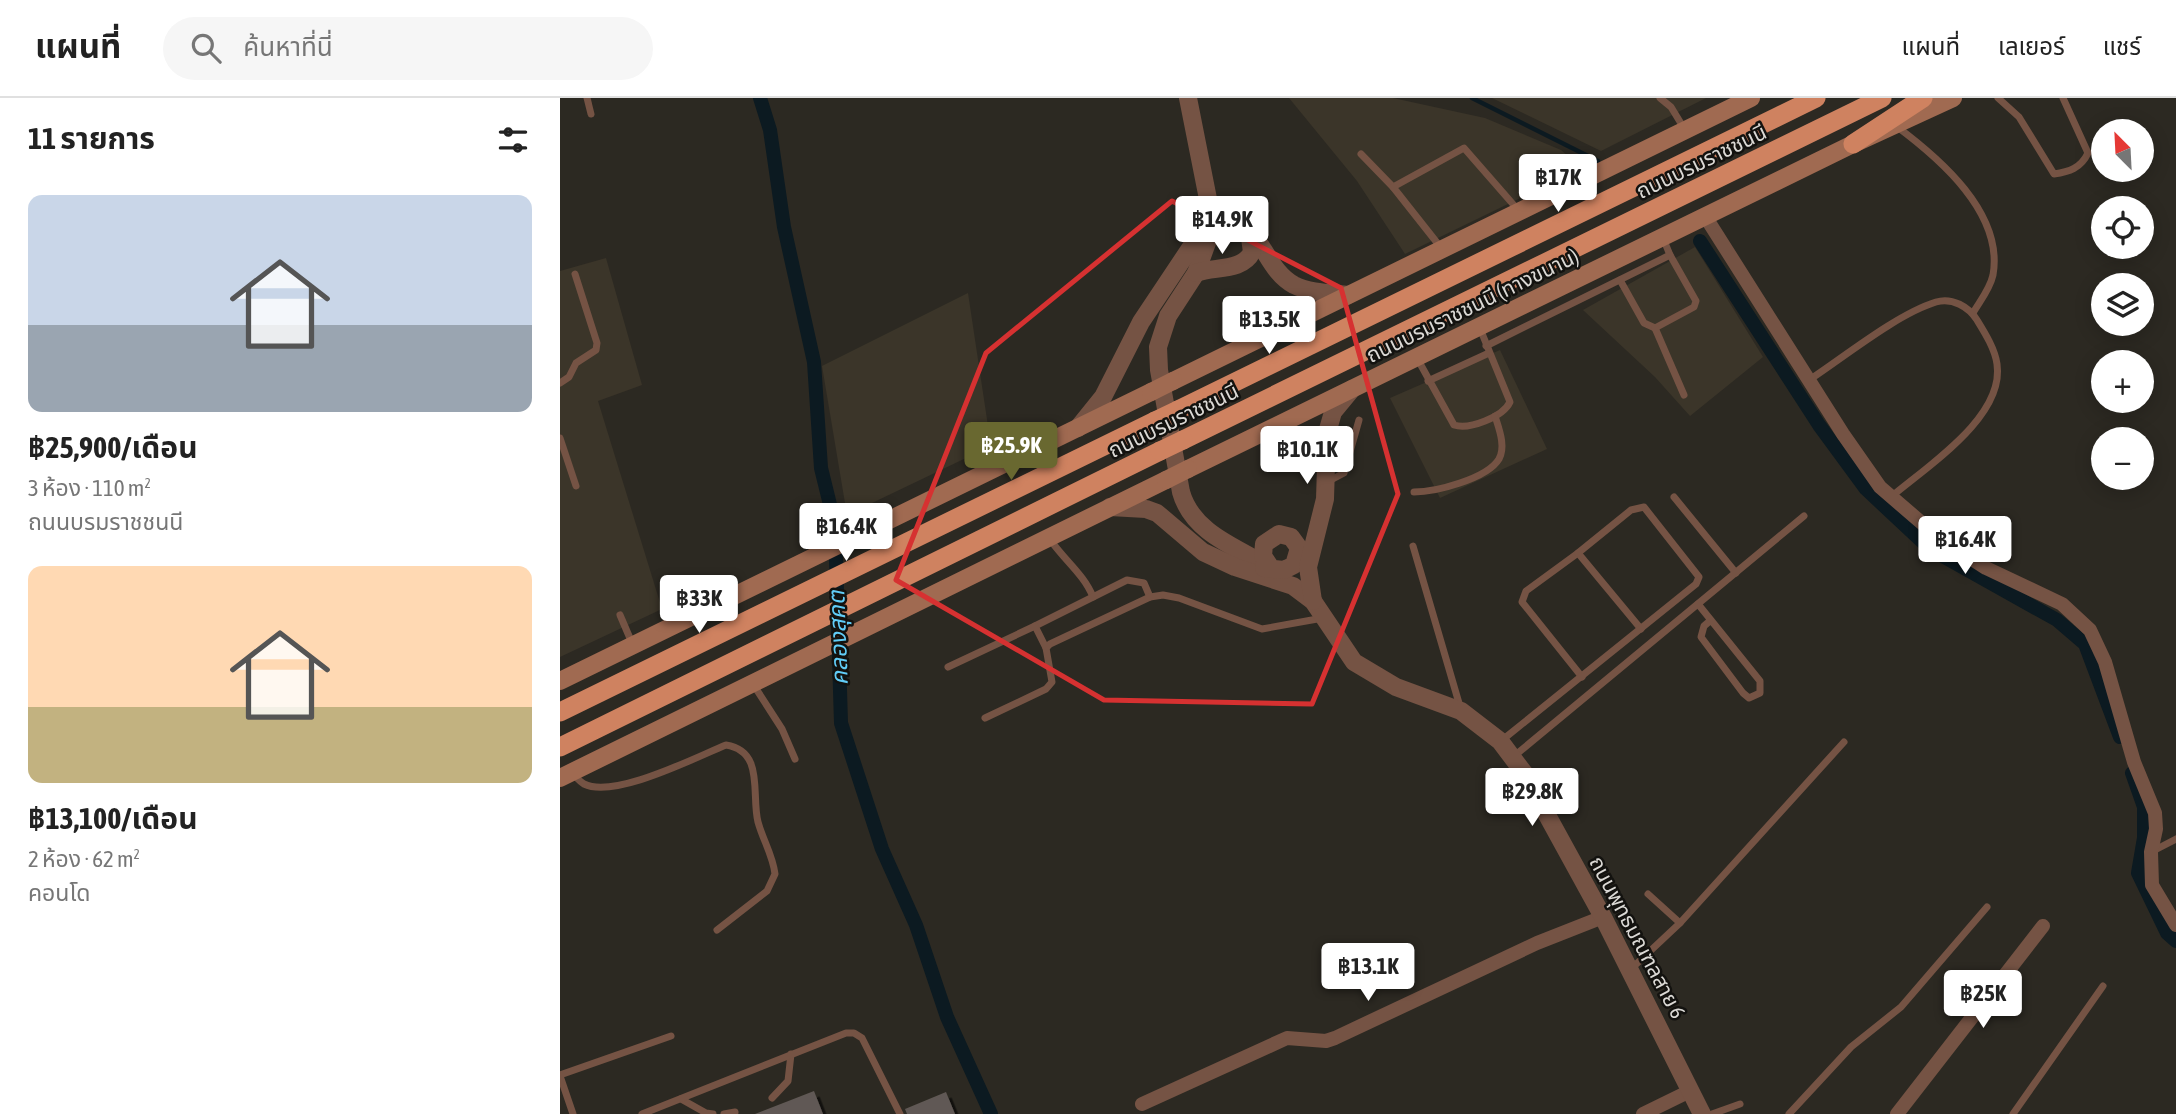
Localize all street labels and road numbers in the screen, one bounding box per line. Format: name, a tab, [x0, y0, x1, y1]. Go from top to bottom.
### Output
street label: ถนนบรมราชชนนี	[1632, 119, 1770, 203]
street label: ถนนบรมราชชนนี (ทางขนาน)	[1362, 243, 1582, 367]
street label: ถนนบรมราชชนนี	[1104, 378, 1242, 462]
street label: ถนนพุทธมณฑลสาย 6	[1583, 852, 1691, 1023]

